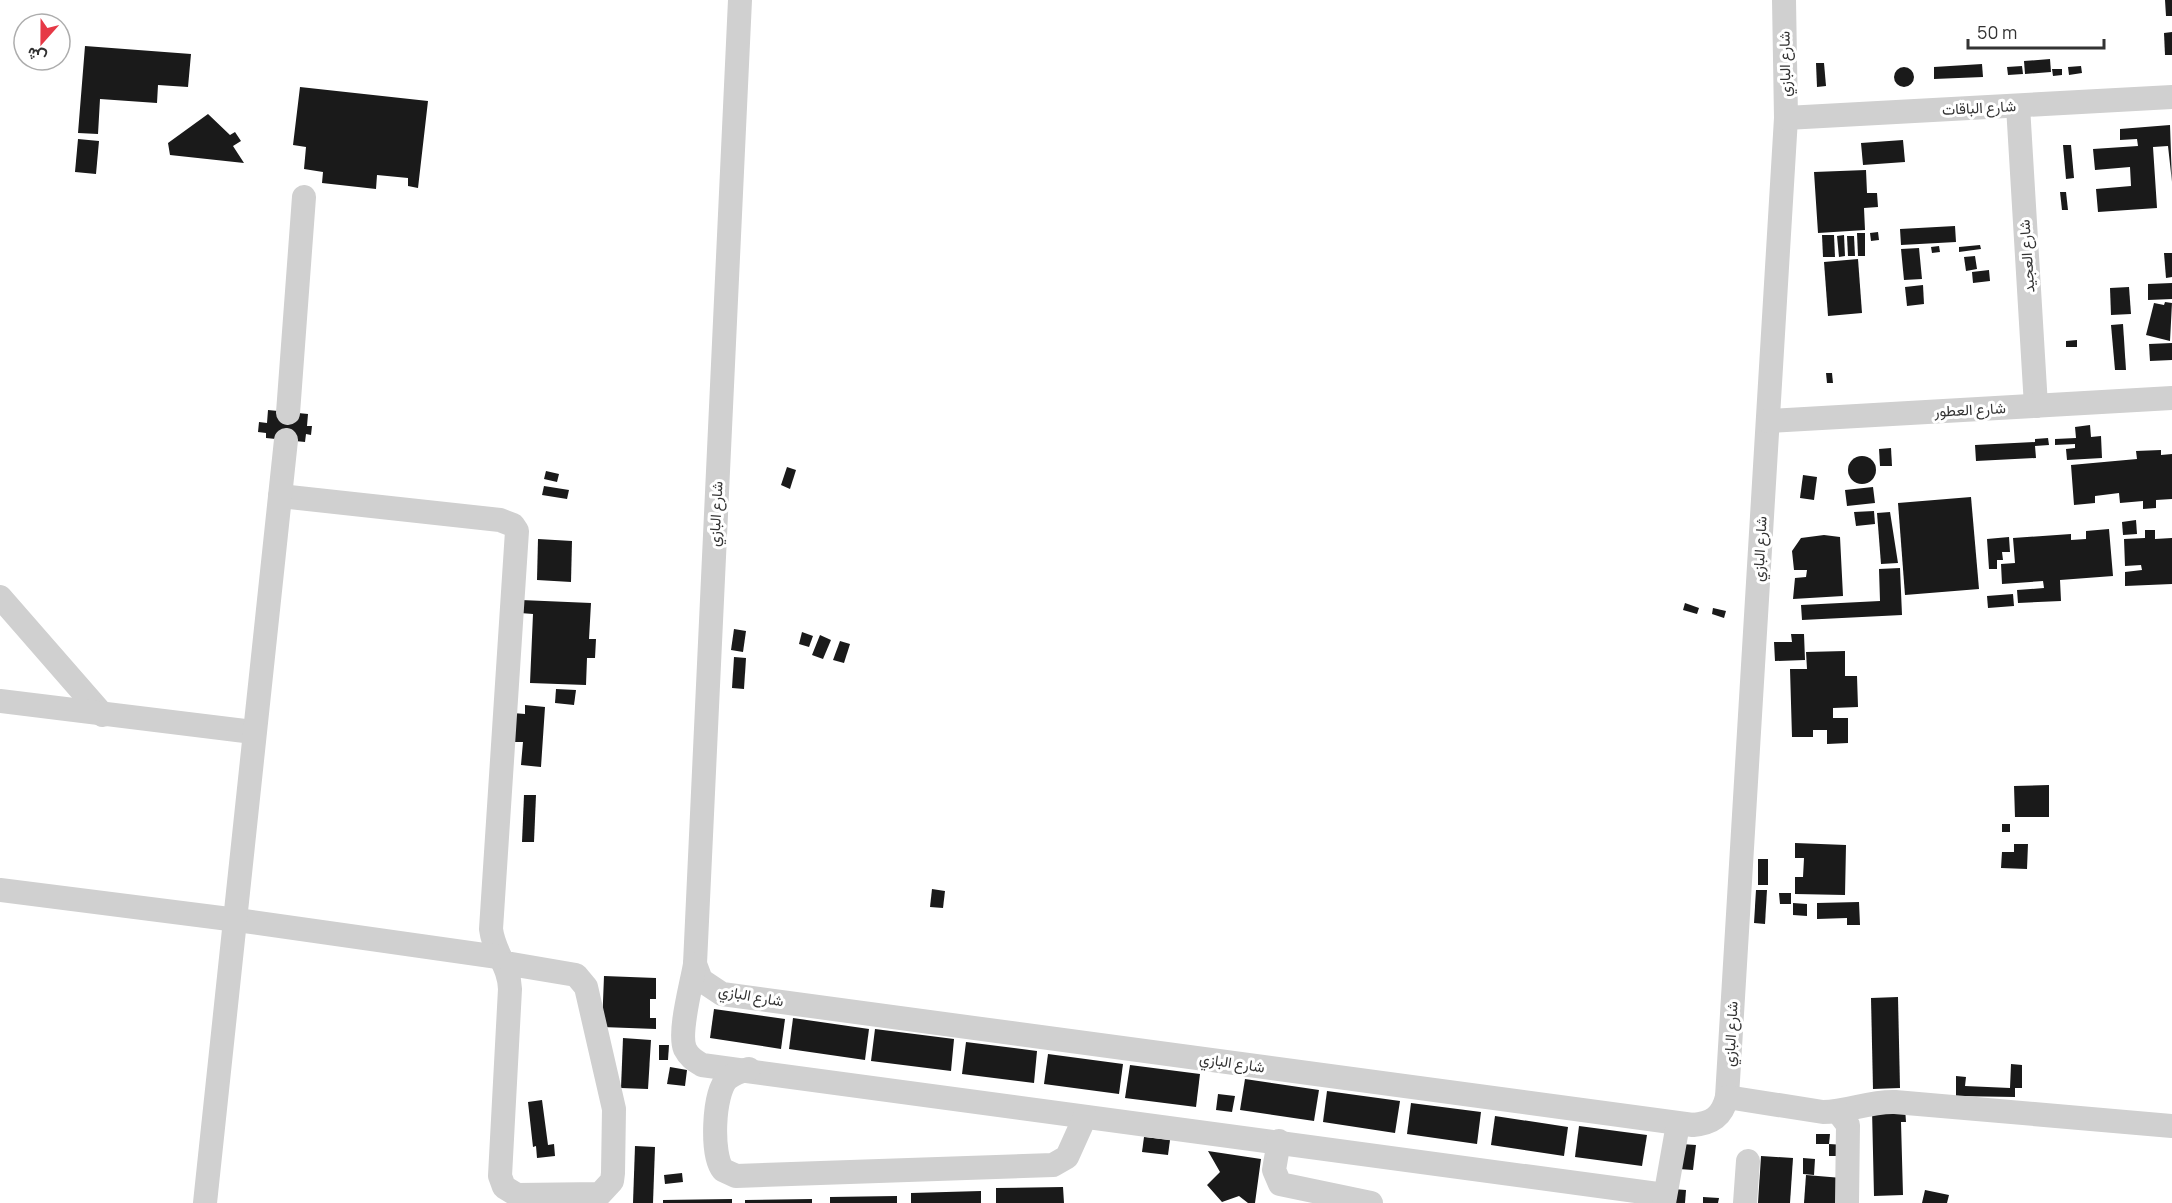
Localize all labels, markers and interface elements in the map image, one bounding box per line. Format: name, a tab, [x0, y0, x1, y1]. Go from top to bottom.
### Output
north arrow	[12, 12, 72, 72]
scale bar	[1968, 12, 2104, 50]
text: 50 m	[1977, 20, 2017, 44]
street label: شارع البازي	[1773, 31, 1799, 97]
text: ش	[24, 42, 50, 70]
street label: شارع الباقات	[1941, 95, 2017, 121]
street label: شارع العجيد	[2013, 219, 2041, 293]
street label: شارع العطور	[1933, 397, 2006, 423]
street label: شارع البازي	[703, 480, 731, 548]
street label: شارع البازي	[1747, 515, 1775, 583]
street label: شارع البازي	[716, 979, 785, 1015]
street label: شارع البازي	[1718, 1000, 1746, 1068]
street label: شارع البازي	[1198, 1048, 1266, 1080]

